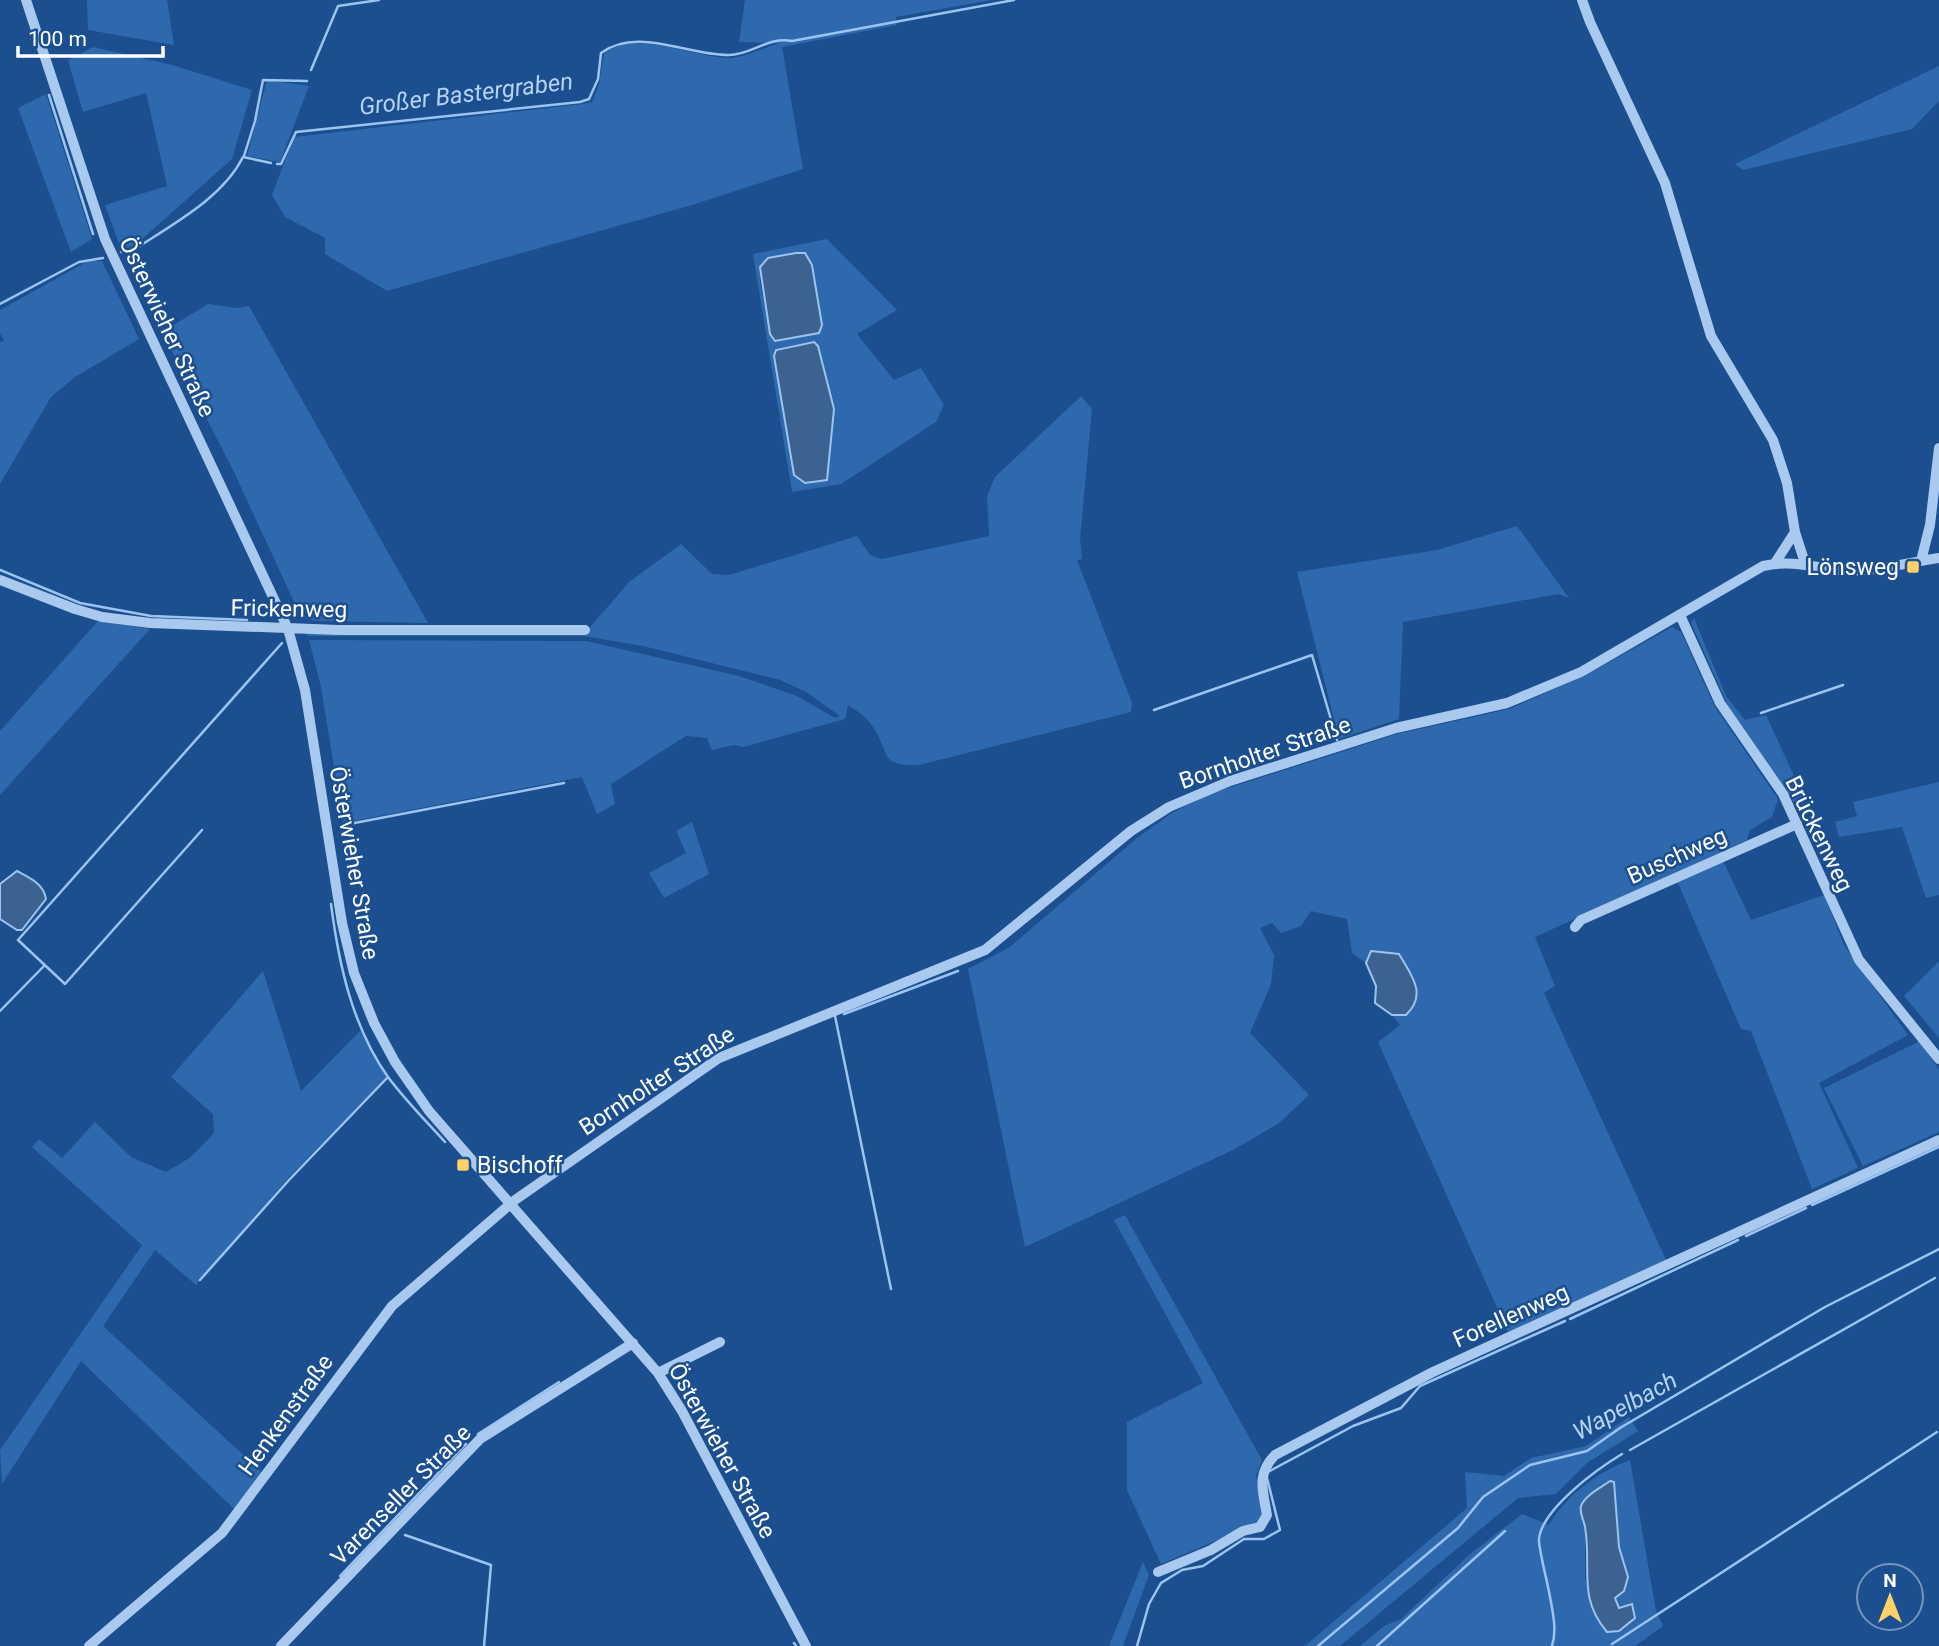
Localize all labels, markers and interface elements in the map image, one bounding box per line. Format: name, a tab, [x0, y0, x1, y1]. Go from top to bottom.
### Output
scale bar	[18, 14, 163, 58]
text: 100 m	[28, 27, 87, 51]
water label: Großer Bastergraben	[358, 67, 574, 121]
street label: Österwieher Straße	[113, 232, 222, 421]
place label: Lönsweg	[1807, 554, 1899, 581]
marker: Lönsweg	[1905, 559, 1921, 575]
street label: Frickenweg	[230, 594, 348, 624]
street label: Bornholter Straße	[1176, 711, 1354, 795]
street label: Österwieher Straße	[324, 764, 385, 962]
street label: Brückenweg	[1779, 772, 1859, 896]
street label: Buschweg	[1623, 822, 1731, 890]
street label: Bornholter Straße	[574, 1021, 740, 1141]
place label: Bischoff	[477, 1152, 564, 1179]
marker: Bischoff	[455, 1157, 471, 1173]
street label: Forellenweg	[1449, 1278, 1573, 1354]
street label: Henkenstraße	[233, 1349, 339, 1481]
street label: Österwieher Straße	[663, 1358, 782, 1543]
water label: Wapelbach	[1568, 1366, 1682, 1446]
street label: Varenseller Straße	[325, 1419, 477, 1571]
north arrow	[1855, 1562, 1925, 1632]
text: N	[1883, 1569, 1897, 1592]

